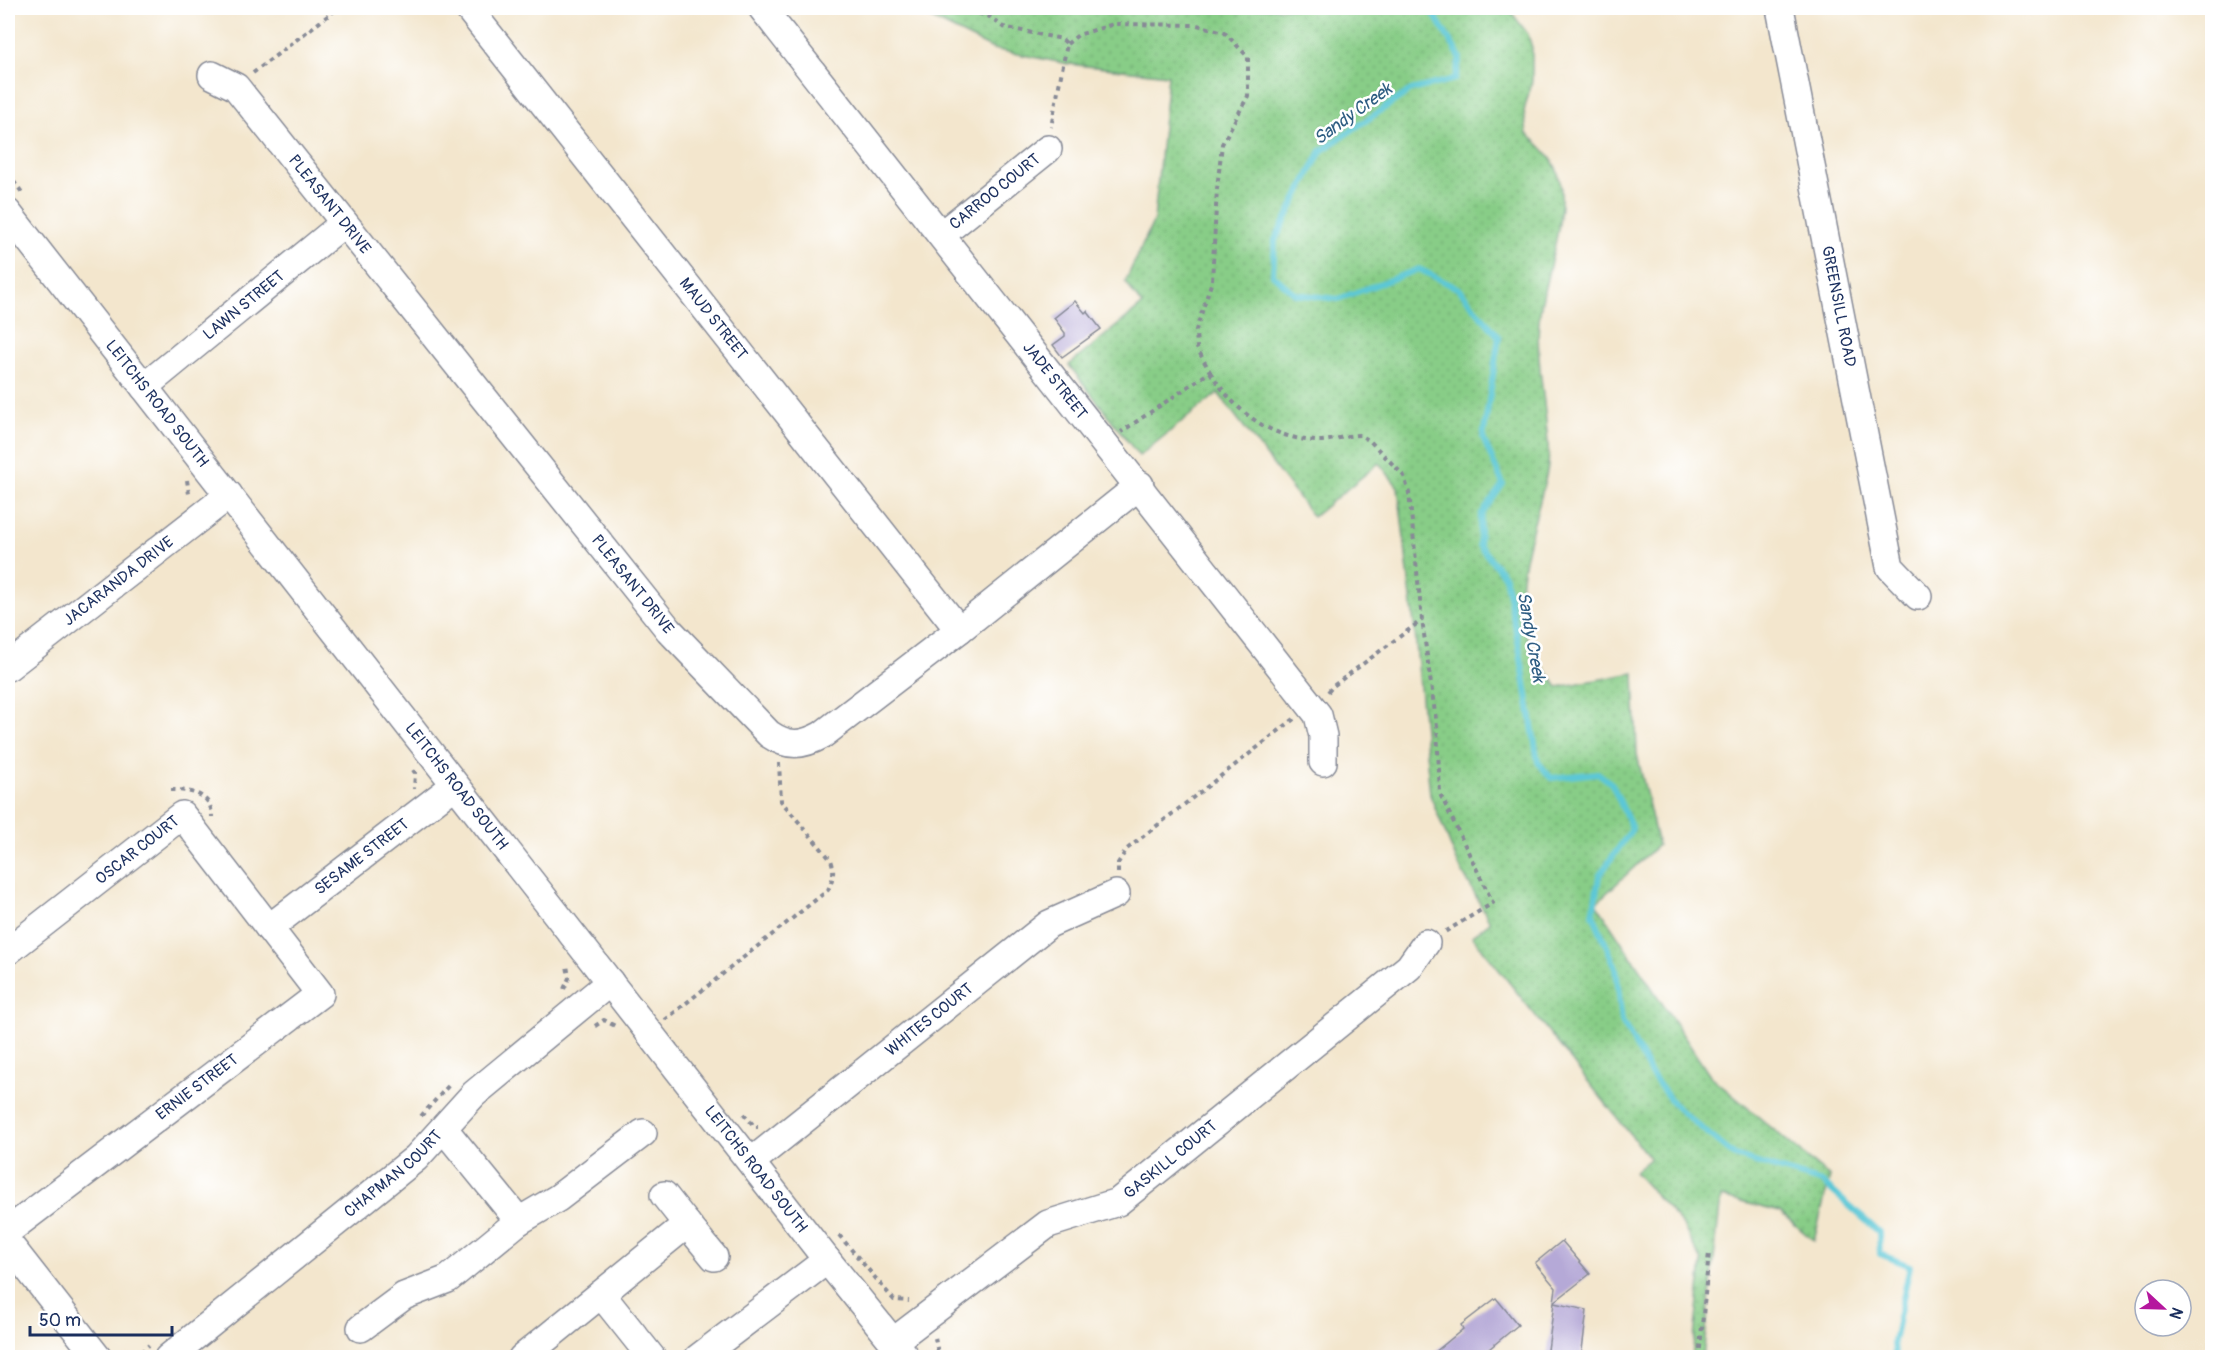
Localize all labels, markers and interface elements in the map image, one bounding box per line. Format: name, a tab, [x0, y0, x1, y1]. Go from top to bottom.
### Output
water label: Sandy Creek	[1309, 77, 1398, 150]
street label: CARROO COURT	[945, 149, 1044, 234]
street label: PLEASANT DRIVE	[284, 151, 375, 258]
street label: GREENSILL ROAD	[1817, 244, 1860, 369]
street label: LAWN STREET	[199, 266, 289, 344]
street label: MAUD STREET	[675, 274, 752, 364]
street label: LEITCHS ROAD SOUTH	[101, 336, 213, 471]
street label: JADE STREET	[1018, 338, 1092, 423]
street label: PLEASANT DRIVE	[587, 531, 678, 638]
street label: JACARANDA DRIVE	[59, 532, 178, 630]
water label: Sandy Creek	[1512, 590, 1551, 685]
street label: LEITCHS ROAD SOUTH	[401, 719, 512, 854]
street label: OSCAR COURT	[91, 811, 183, 889]
street label: SESAME STREET	[311, 814, 413, 899]
street label: WHITES COURT	[881, 979, 977, 1061]
street label: ERNIE STREET	[152, 1050, 242, 1124]
street label: LEITCHS ROAD SOUTH	[700, 1102, 812, 1237]
street label: GASKILL COURT	[1120, 1116, 1221, 1203]
street label: CHAPMAN COURT	[340, 1126, 446, 1222]
north arrow	[2133, 1278, 2193, 1338]
scale bar	[30, 1299, 172, 1337]
text: N	[2165, 1304, 2187, 1322]
text: 50 m	[39, 1309, 81, 1332]

